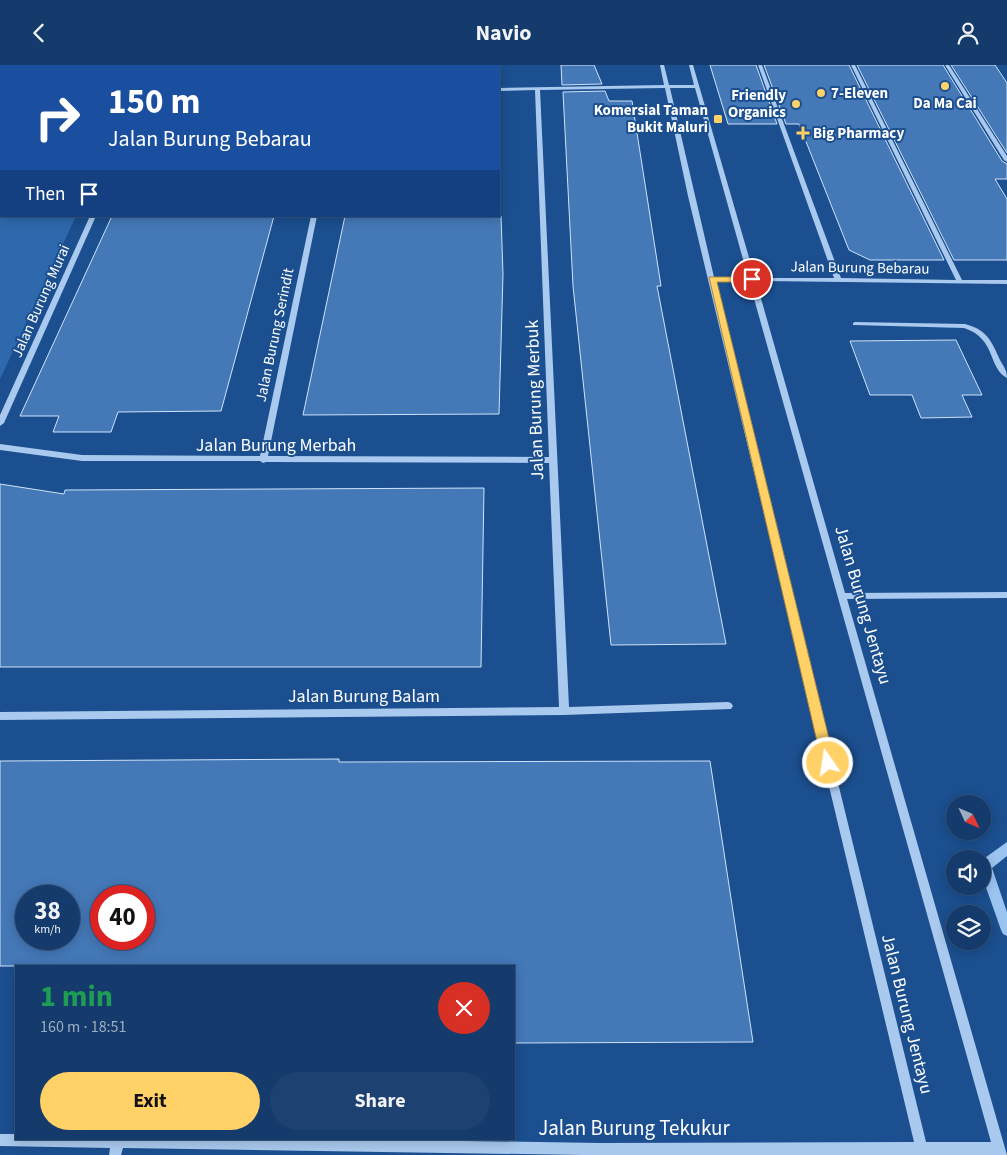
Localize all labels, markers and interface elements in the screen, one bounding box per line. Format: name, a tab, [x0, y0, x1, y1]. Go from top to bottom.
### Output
text: Navio	[475, 17, 532, 49]
icon: back	[25, 19, 53, 47]
icon: person	[954, 19, 982, 47]
text: 150 m	[108, 77, 200, 127]
marker: Da Ma Cai	[939, 80, 951, 92]
place label: 7-Eleven	[831, 83, 888, 104]
icon: right	[25, 85, 90, 150]
place label: Friendly Organics	[728, 85, 786, 123]
marker: 7-Eleven	[815, 87, 827, 99]
place label: Da Ma Cai	[913, 93, 977, 114]
marker: Friendly Organics	[790, 98, 802, 110]
place label: Komersial Taman Bukit Maluri	[594, 100, 708, 138]
marker: Komersial Taman Bukit Maluri	[712, 113, 724, 125]
text: Jalan Burung Bebarau	[108, 123, 312, 155]
place label: Big Pharmacy	[813, 123, 904, 144]
marker: Big Pharmacy	[797, 127, 809, 139]
icon: arrive	[75, 180, 103, 208]
text: Then	[25, 181, 65, 208]
street label: Jalan Burung Murai	[7, 241, 75, 361]
street label: Jalan Burung Bebarau	[790, 256, 930, 280]
pin	[731, 258, 773, 300]
icon: arrive	[738, 265, 766, 293]
street label: Jalan Burung Serindit	[251, 266, 299, 404]
street label: Jalan Burung Merbuk	[520, 319, 550, 481]
street label: Jalan Burung Merbah	[196, 433, 356, 458]
street label: Jalan Burung Jentayu	[828, 523, 898, 687]
street label: Jalan Burung Balam	[288, 684, 440, 709]
position arrow	[801, 736, 853, 788]
north arrow	[946, 795, 991, 840]
map controls	[946, 795, 991, 950]
button: sound	[946, 850, 991, 895]
speed limit sign: 40	[90, 885, 155, 950]
text: 38	[34, 893, 61, 929]
button: layers	[946, 905, 991, 950]
text: km/h	[34, 921, 61, 938]
street label: Jalan Burung Jentayu	[875, 931, 939, 1097]
text: 1 min	[40, 975, 113, 1018]
button: close	[438, 982, 490, 1034]
text: 160 m · 18:51	[40, 1016, 127, 1038]
button: Exit	[40, 1072, 260, 1130]
button: Share	[270, 1072, 490, 1130]
street label: Jalan Burung Tekukur	[538, 1113, 731, 1143]

